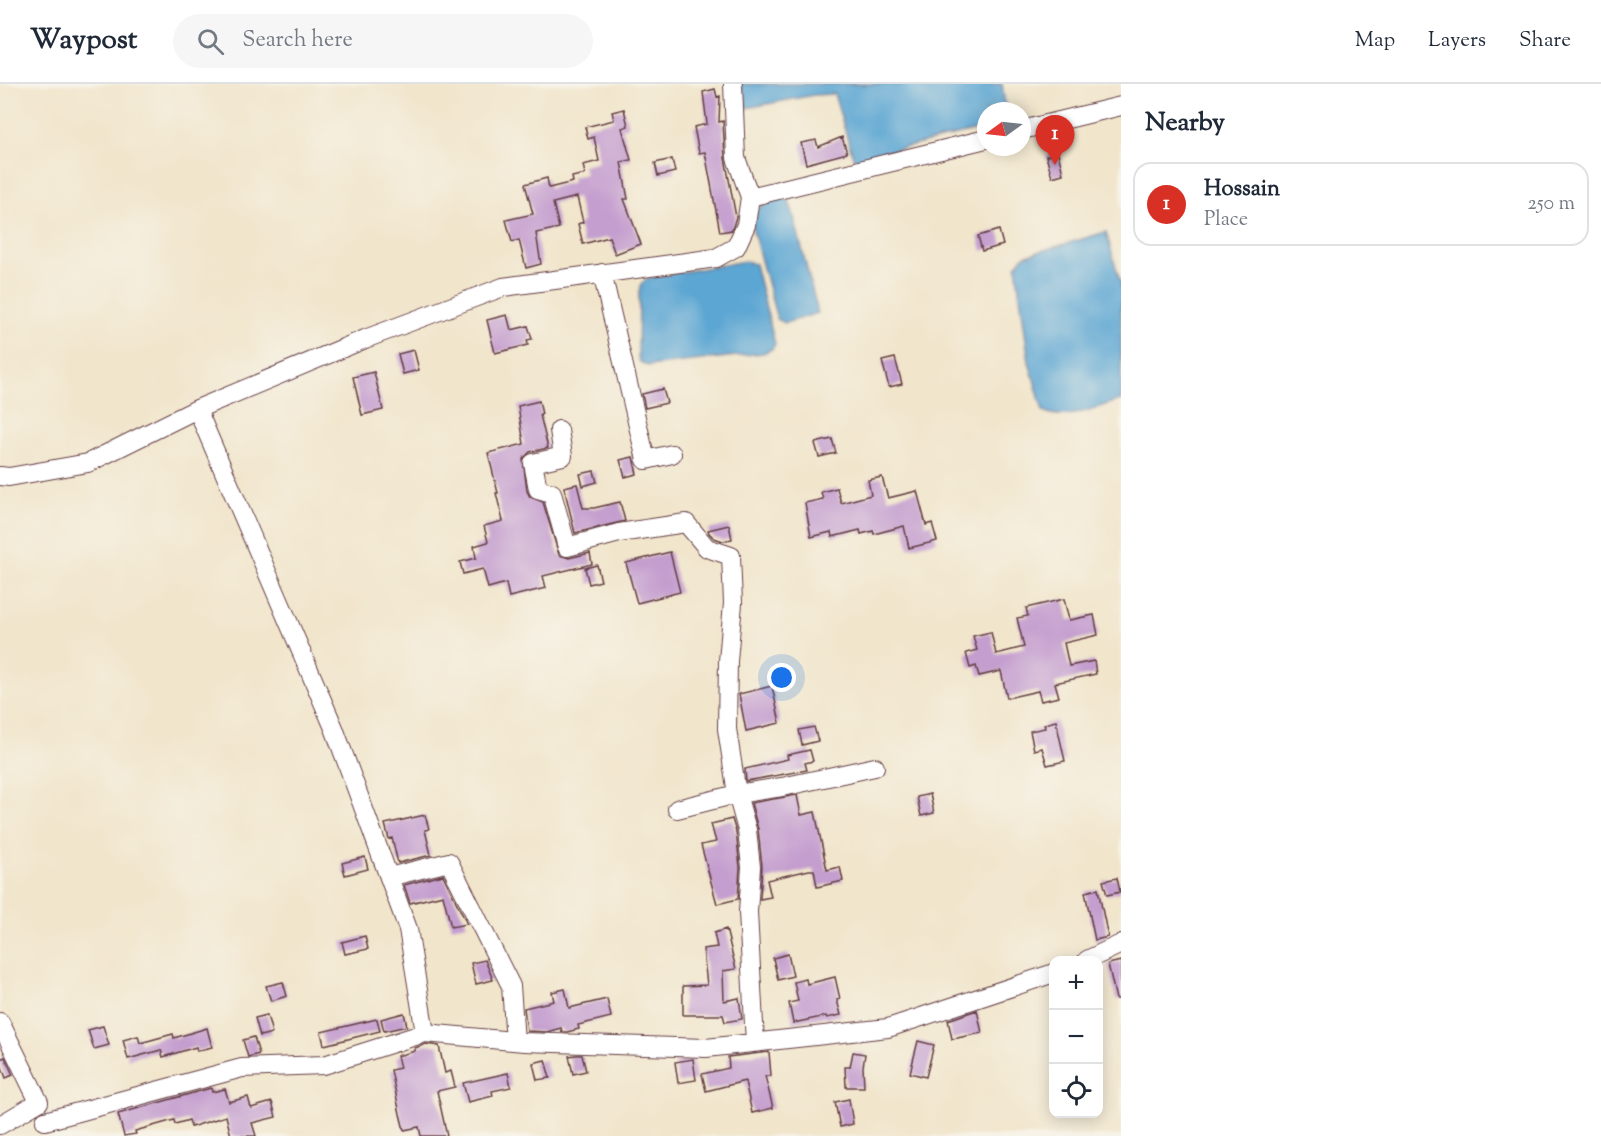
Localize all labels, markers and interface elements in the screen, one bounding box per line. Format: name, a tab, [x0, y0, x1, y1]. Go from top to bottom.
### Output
search box	[173, 14, 593, 68]
text: Waypost	[30, 21, 137, 61]
icon: search	[194, 25, 227, 58]
text: Search here	[242, 25, 353, 57]
text: Map	[1355, 26, 1395, 56]
text: Layers	[1428, 26, 1486, 56]
text: Share	[1519, 26, 1571, 56]
north arrow	[977, 102, 1031, 156]
text: Nearby	[1145, 105, 1225, 142]
pin: 1	[1036, 116, 1074, 165]
text: Hossain	[1204, 174, 1280, 206]
text: 1	[1163, 190, 1170, 219]
text: 250 m	[1527, 190, 1575, 219]
text: Place	[1204, 206, 1248, 235]
your location	[767, 663, 796, 692]
map controls	[1049, 956, 1103, 1118]
button: +	[1049, 956, 1103, 1010]
button: −	[1049, 1010, 1103, 1064]
button: locate	[1049, 1064, 1103, 1118]

